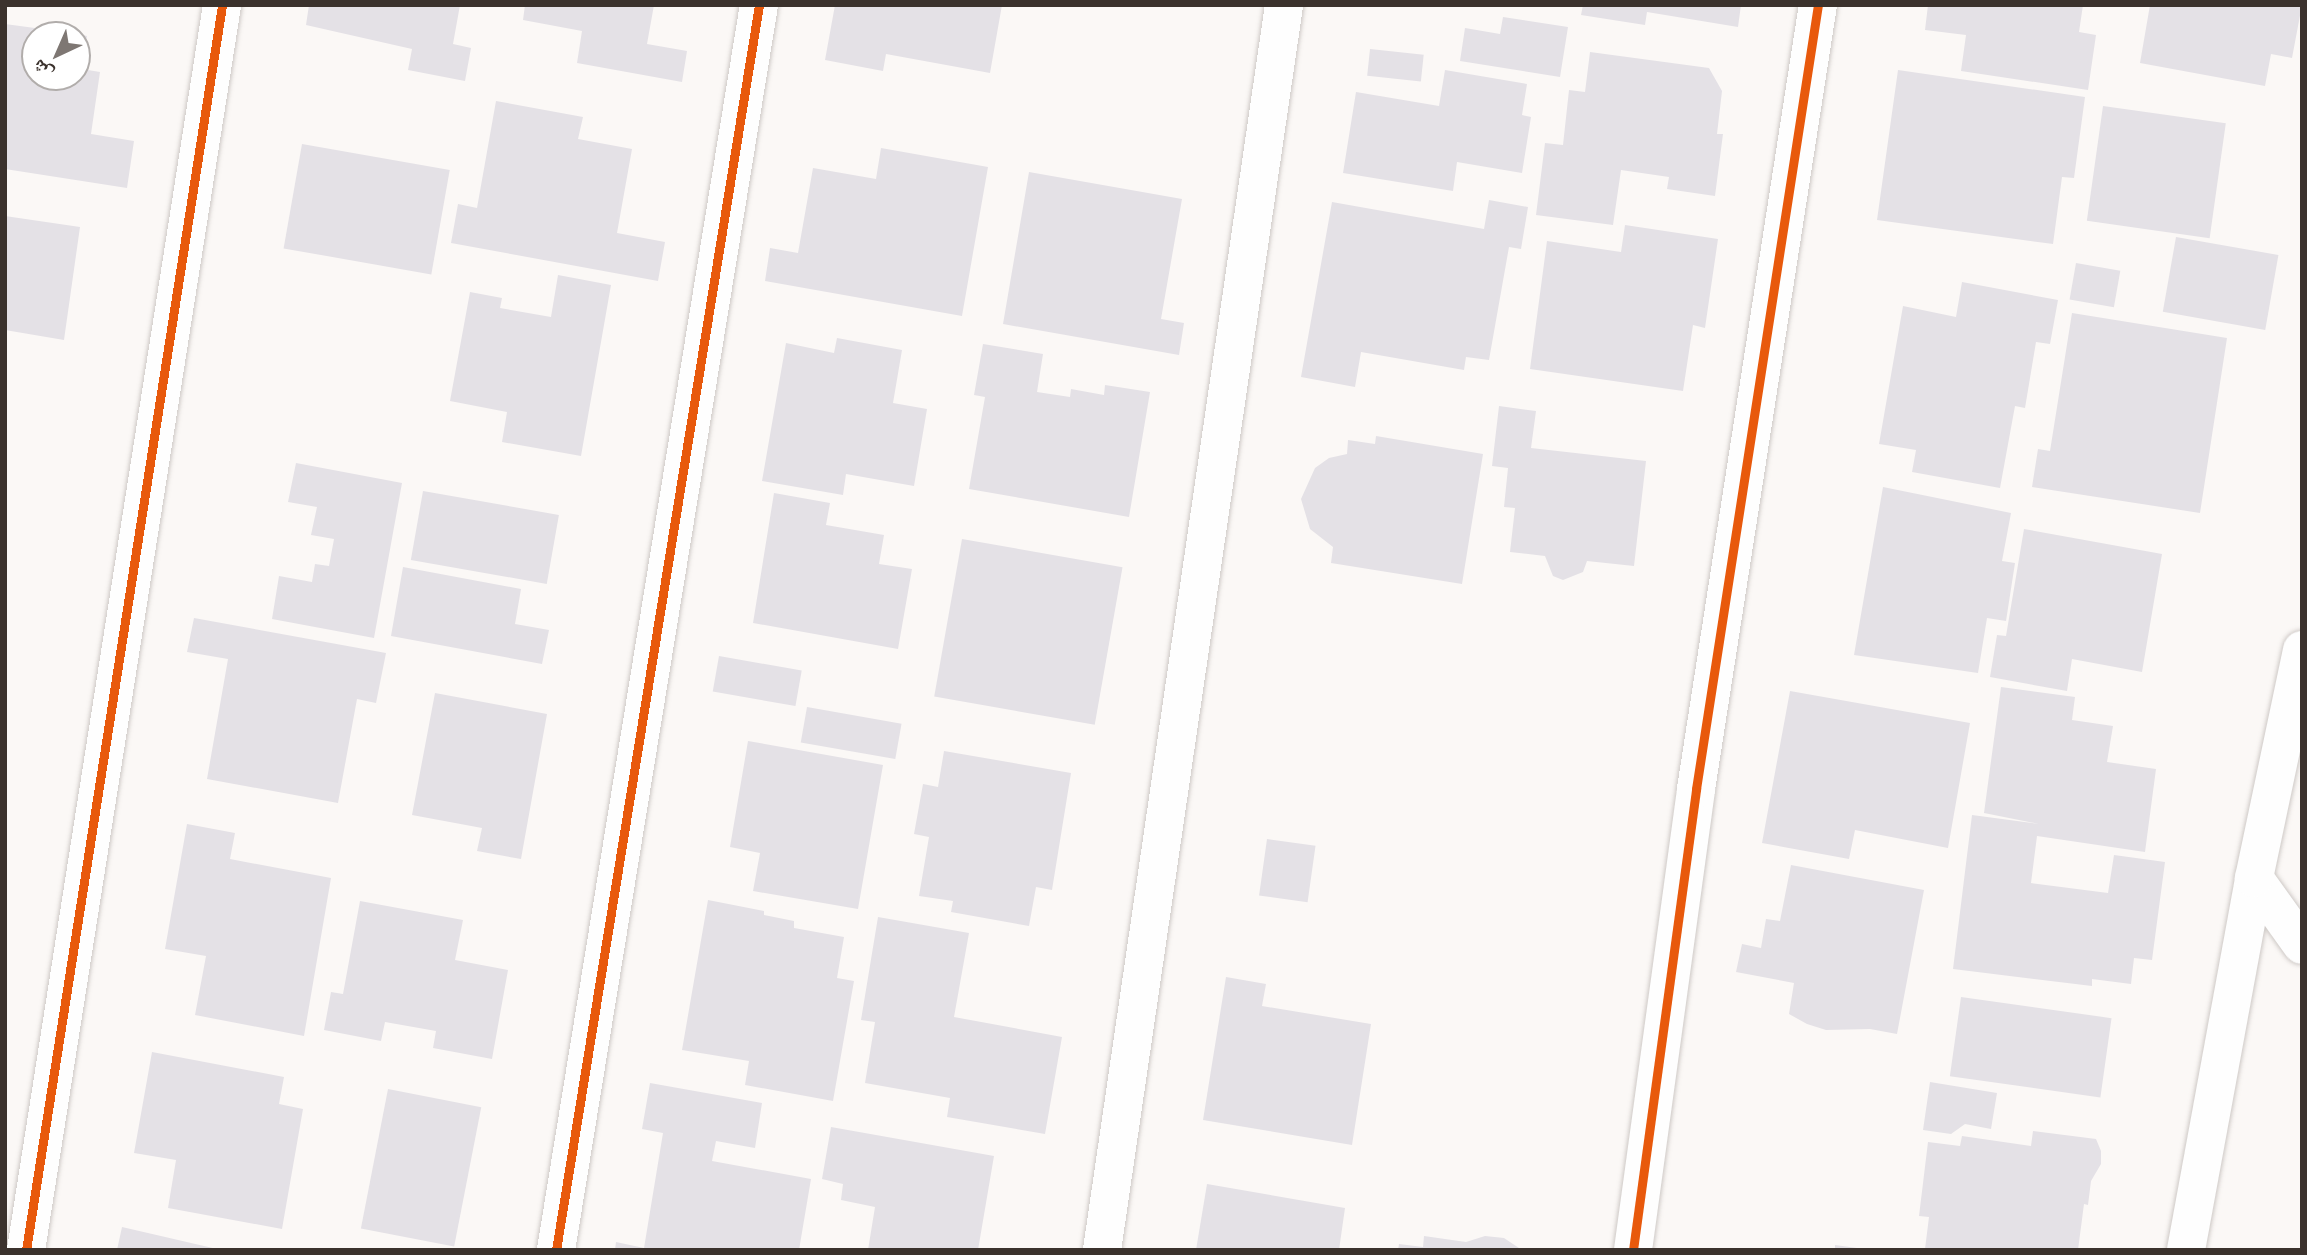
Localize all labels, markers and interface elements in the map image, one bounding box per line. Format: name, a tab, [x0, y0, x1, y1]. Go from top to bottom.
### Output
north arrow	[21, 21, 91, 91]
text: ش	[28, 55, 57, 85]

